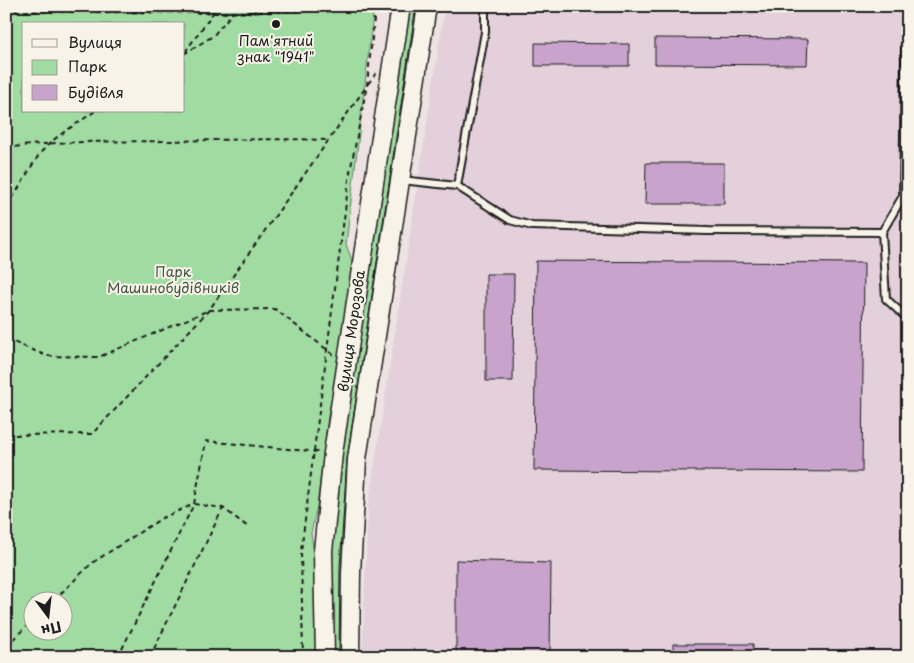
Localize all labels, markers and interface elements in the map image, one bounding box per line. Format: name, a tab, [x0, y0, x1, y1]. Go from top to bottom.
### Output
marker: Пам'ятний знак "1941"	[270, 18, 282, 30]
legend	[22, 22, 185, 112]
text: Вулиця	[68, 30, 122, 53]
place label: Пам'ятний знак "1941"	[237, 30, 314, 67]
text: Парк	[68, 54, 107, 77]
text: Будівля	[68, 80, 124, 103]
park label: Парк Машинобудівників	[107, 261, 239, 298]
street label: вулиця Морозова	[332, 269, 370, 393]
north arrow	[22, 590, 72, 640]
text: Пн	[39, 616, 64, 642]

